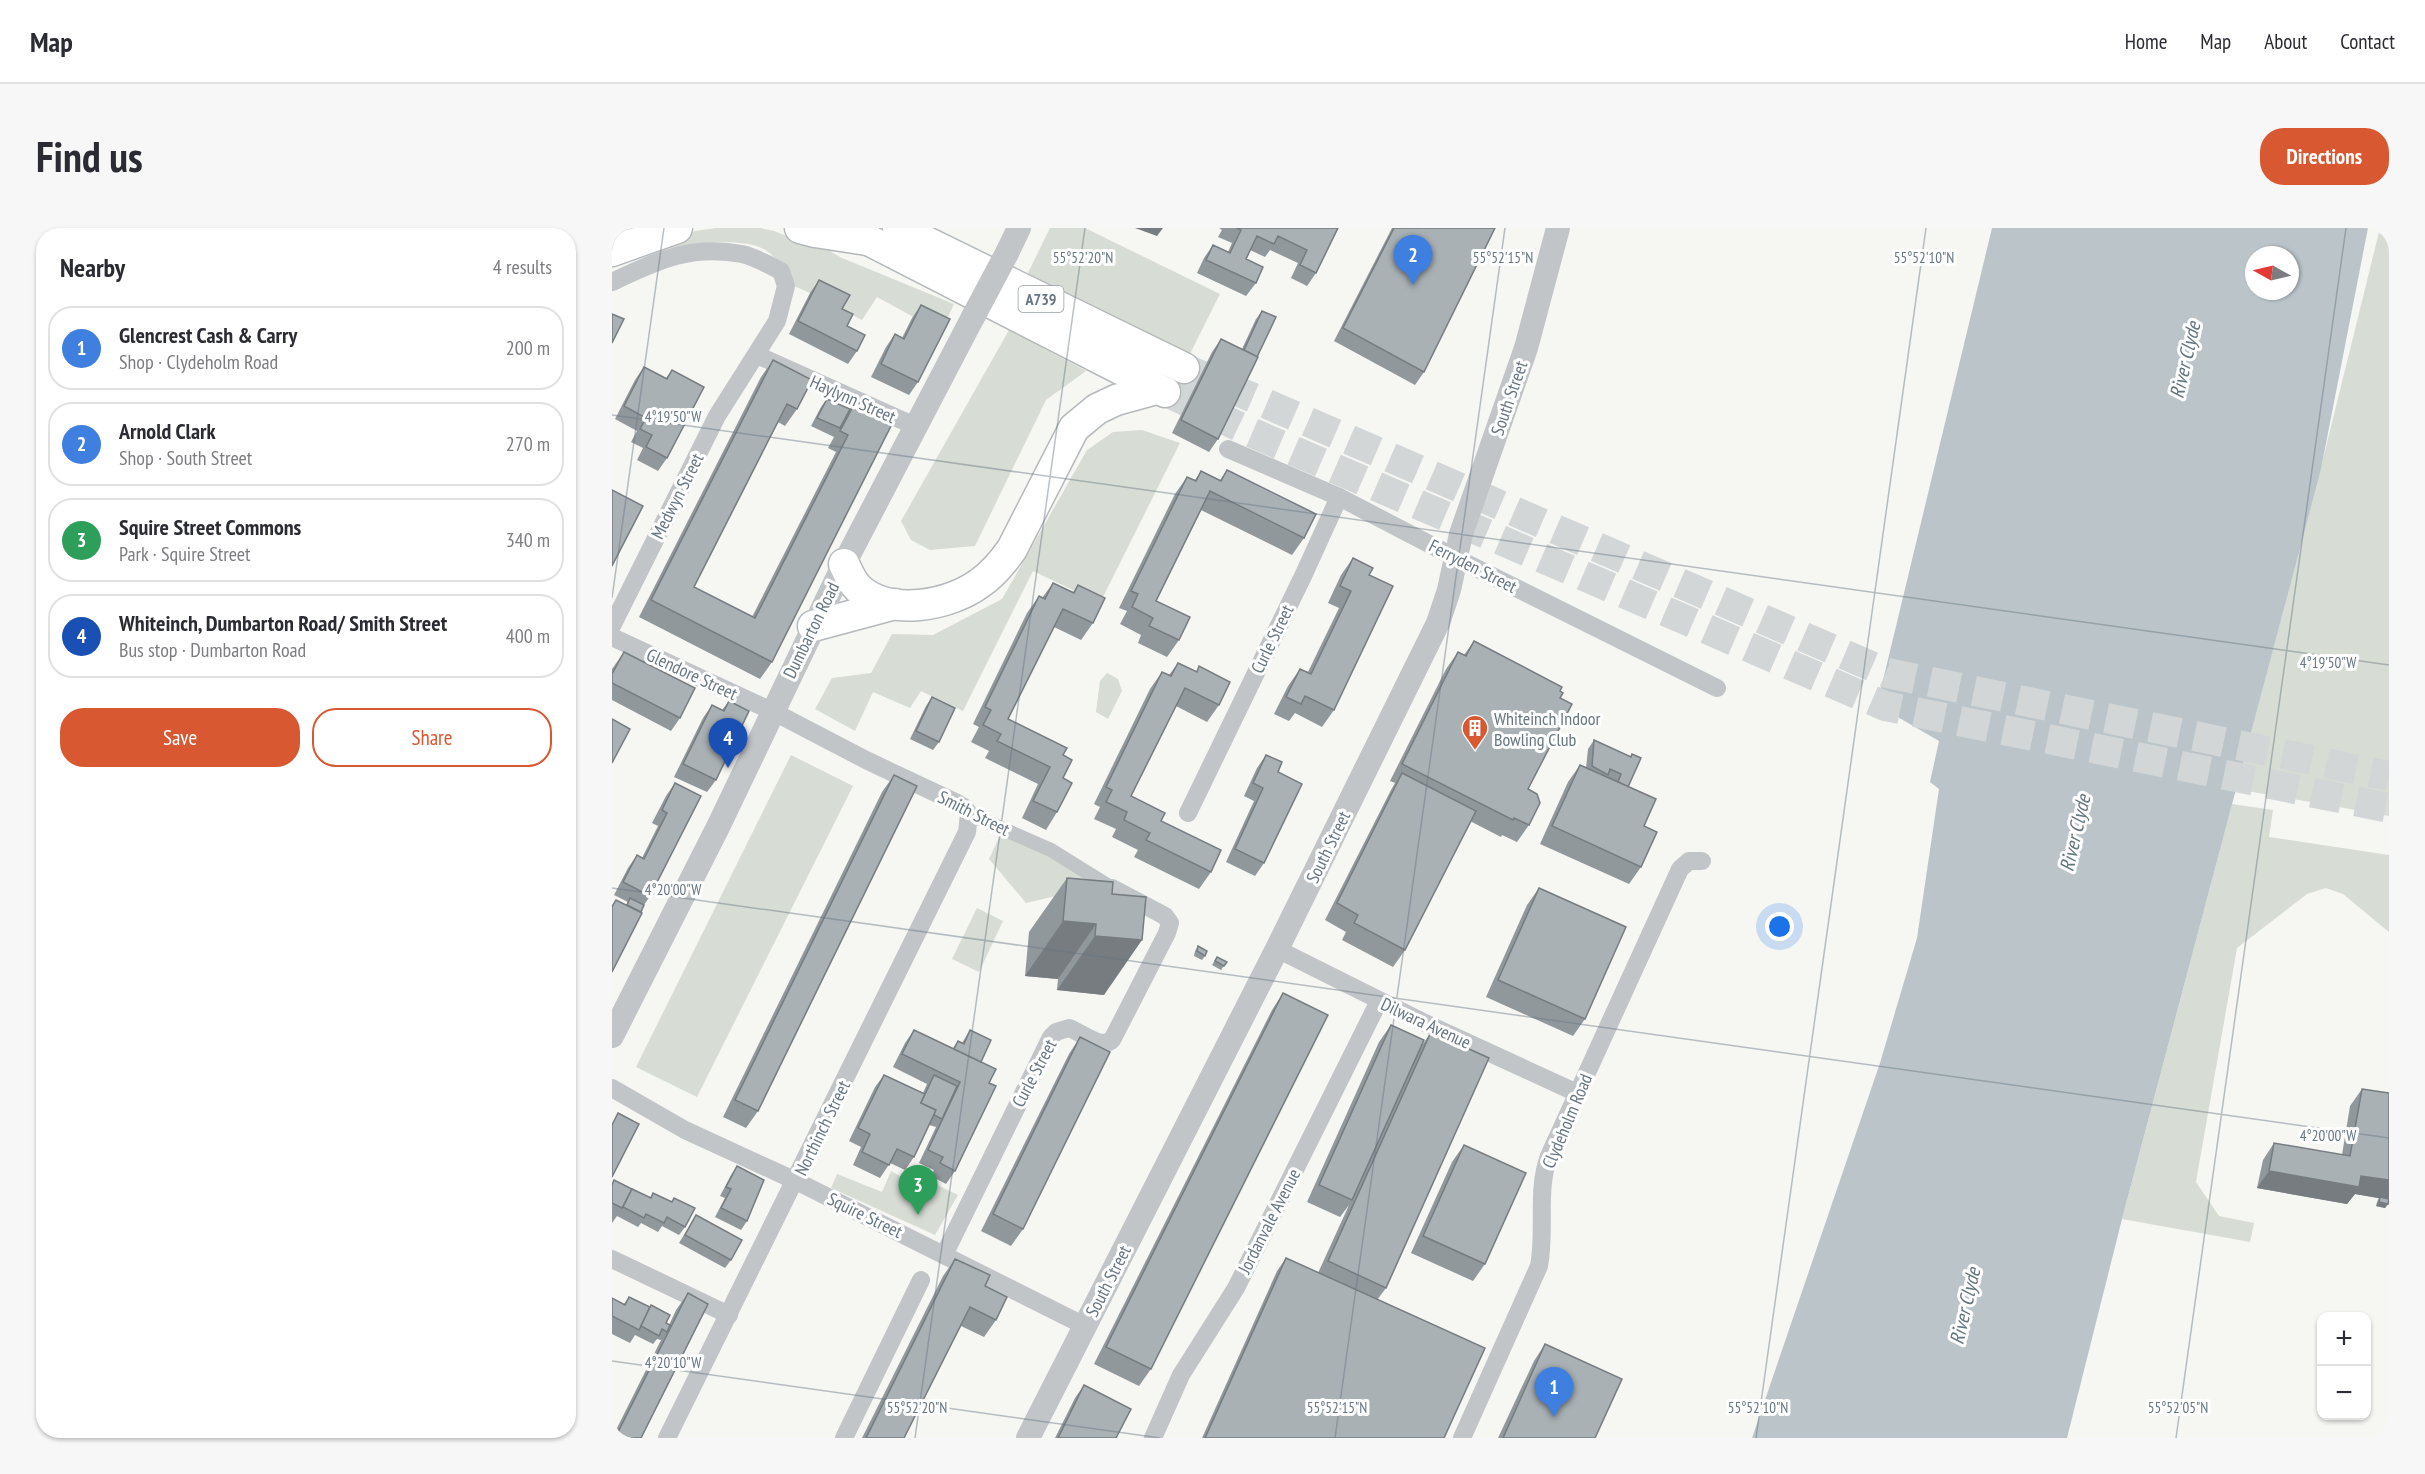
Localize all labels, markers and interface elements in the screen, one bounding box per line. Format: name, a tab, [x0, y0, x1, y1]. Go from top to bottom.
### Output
text: Map	[30, 23, 73, 60]
text: Home	[2125, 28, 2167, 55]
text: Map	[2200, 28, 2231, 55]
text: About	[2264, 28, 2307, 55]
text: Contact	[2340, 28, 2395, 55]
button: Directions	[2260, 128, 2389, 185]
text: Find us	[36, 129, 143, 184]
pin: 2	[1394, 236, 1432, 285]
north arrow	[2245, 246, 2299, 300]
text: 55°52'20"N	[1053, 248, 1113, 267]
text: 55°52'15"N	[1473, 248, 1533, 267]
text: 55°52'10"N	[1894, 248, 1954, 267]
text: Nearby	[60, 251, 125, 284]
text: 4 results	[493, 254, 552, 280]
road number: A739	[1018, 286, 1064, 312]
water label: River Clyde	[2164, 317, 2207, 401]
text: Glencrest Cash & Carry	[119, 321, 297, 349]
text: 1	[77, 335, 86, 361]
text: 200 m	[506, 335, 550, 361]
text: Shop · Clydeholm Road	[119, 349, 278, 375]
street label: South Street	[1486, 358, 1532, 438]
street label: Haylynn Street	[807, 370, 899, 428]
text: 4°19'50"W	[645, 407, 701, 426]
text: Arnold Clark	[119, 417, 216, 445]
text: 2	[77, 431, 86, 457]
text: 270 m	[506, 431, 550, 457]
text: Shop · South Street	[119, 445, 252, 471]
street label: Medwyn Street	[646, 449, 708, 543]
text: Squire Street Commons	[119, 513, 301, 541]
text: 3	[77, 527, 86, 553]
text: 340 m	[506, 527, 550, 553]
street label: Ferryden Street	[1425, 534, 1521, 598]
text: Park · Squire Street	[119, 541, 251, 567]
street label: Dumbarton Road	[778, 578, 844, 682]
street label: Curle Street	[1246, 601, 1298, 677]
text: Whiteinch, Dumbarton Road/ Smith Street	[119, 609, 447, 637]
text: 4	[77, 623, 86, 649]
text: 400 m	[506, 623, 550, 649]
text: Bus stop · Dumbarton Road	[119, 637, 306, 663]
street label: Glendore Street	[643, 643, 741, 705]
text: 4°19'50"W	[2300, 653, 2356, 672]
place label: Whiteinch Indoor Bowling Club	[1494, 707, 1601, 751]
button: Save	[60, 708, 300, 767]
button: Share	[312, 708, 552, 767]
building icon: Whiteinch Indoor Bowling Club	[1460, 713, 1490, 751]
pin: 4	[708, 718, 748, 768]
street label: Smith Street	[934, 785, 1014, 841]
water label: River Clyde	[2054, 790, 2097, 874]
street label: South Street	[1301, 807, 1355, 887]
text: 4°20'00"W	[645, 880, 701, 899]
your location	[1765, 912, 1794, 941]
street label: Dilwara Avenue	[1377, 992, 1475, 1054]
street label: Curle Street	[1007, 1035, 1061, 1111]
street label: Clydeholm Road	[1537, 1070, 1597, 1172]
street label: Northinch Street	[789, 1077, 855, 1179]
text: 4°20'00"W	[2300, 1126, 2356, 1145]
street label: Jordanvale Avenue	[1232, 1165, 1305, 1278]
pin: 3	[898, 1166, 938, 1215]
street label: Squire Street	[824, 1187, 906, 1243]
street label: South Street	[1080, 1241, 1136, 1321]
water label: River Clyde	[1944, 1263, 1987, 1347]
map controls	[2317, 1312, 2371, 1420]
button: +	[2317, 1312, 2371, 1366]
text: 4°20'10"W	[645, 1353, 701, 1372]
button: −	[2317, 1366, 2371, 1420]
pin: 1	[1534, 1368, 1574, 1417]
text: 55°52'20"N	[887, 1398, 947, 1417]
text: 55°52'15"N	[1307, 1398, 1367, 1417]
text: 55°52'10"N	[1728, 1398, 1788, 1417]
text: 55°52'05"N	[2148, 1398, 2208, 1417]

